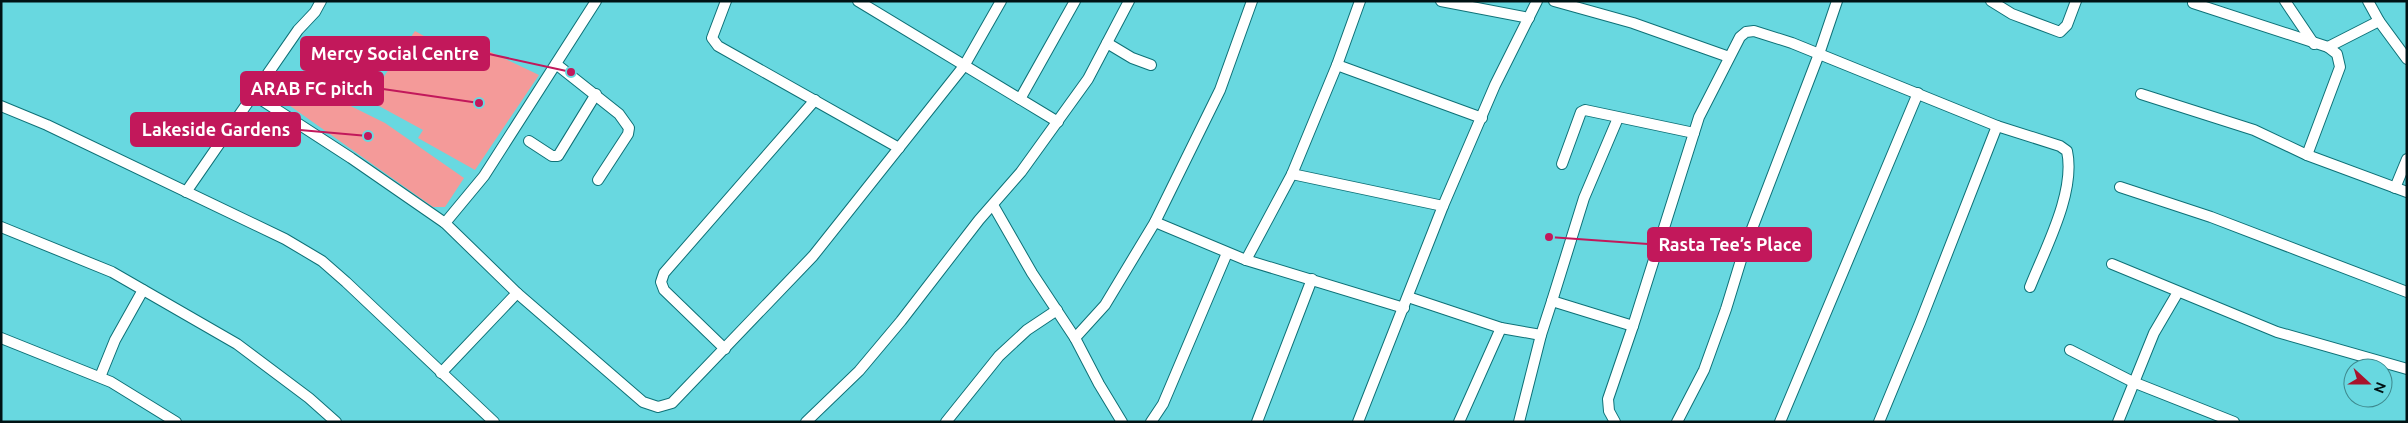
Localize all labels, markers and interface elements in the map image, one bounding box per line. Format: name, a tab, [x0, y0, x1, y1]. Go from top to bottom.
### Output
callout: Mercy Social Centre	[301, 37, 489, 70]
text: Mercy Social Centre	[311, 43, 479, 63]
callout: ARAB FC pitch	[241, 72, 383, 105]
text: ARAB FC pitch	[251, 78, 373, 98]
callout: Lakeside Gardens	[131, 113, 300, 146]
text: Lakeside Gardens	[142, 119, 290, 139]
callout: Rasta Tee’s Place	[1648, 228, 1811, 261]
text: Rasta Tee’s Place	[1658, 234, 1802, 254]
north arrow	[2343, 358, 2393, 408]
text: N	[2371, 380, 2389, 395]

